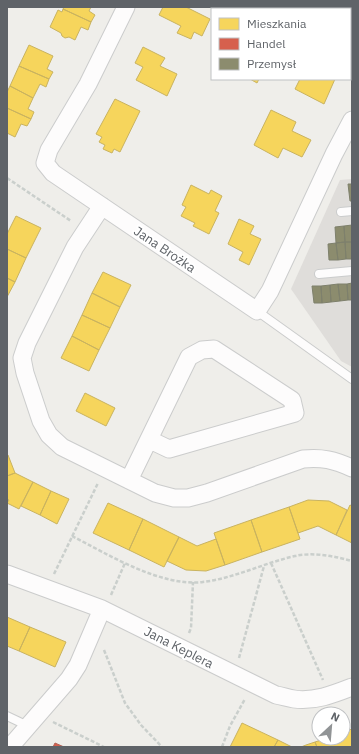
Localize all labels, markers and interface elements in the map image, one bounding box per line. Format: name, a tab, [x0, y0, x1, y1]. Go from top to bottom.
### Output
legend	[211, 8, 351, 80]
text: Mieszkania	[247, 16, 307, 31]
text: Handel	[247, 36, 286, 51]
text: Przemysł	[247, 56, 297, 71]
street label: Jana Brożka	[130, 222, 199, 276]
street label: Jana Keplera	[141, 623, 216, 672]
north arrow	[311, 706, 351, 746]
text: N	[329, 709, 342, 725]

